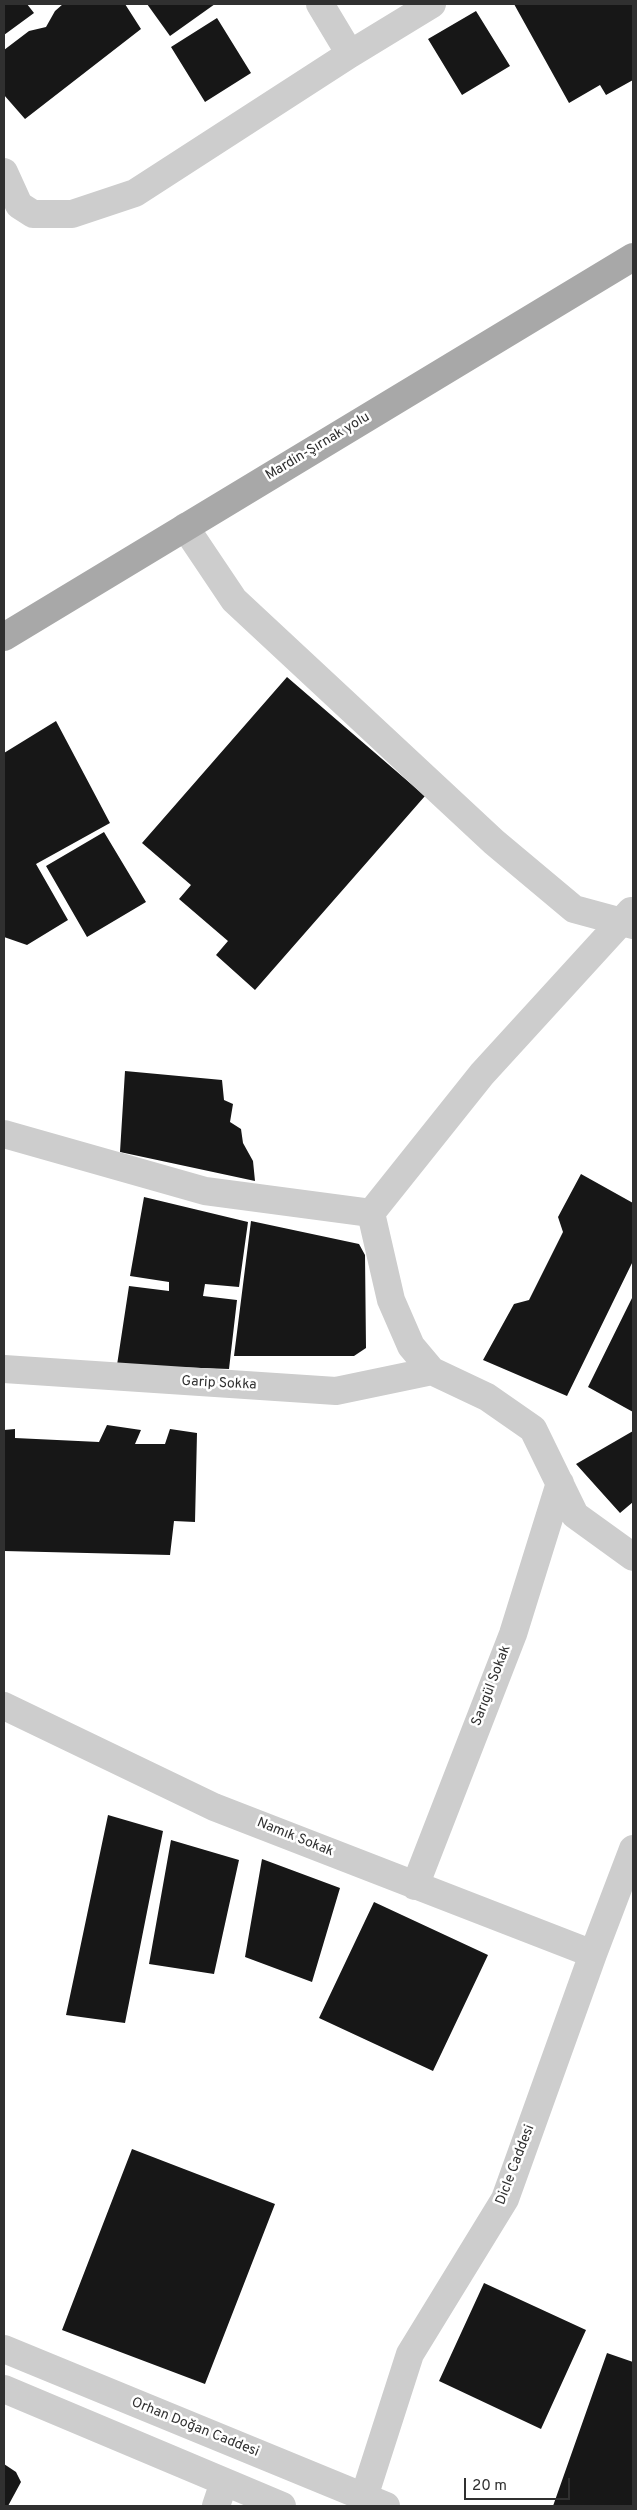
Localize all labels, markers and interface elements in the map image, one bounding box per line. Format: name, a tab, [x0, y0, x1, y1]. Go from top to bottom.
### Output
street label: Mardin-Şırnak yolu	[263, 409, 373, 485]
street label: Garip Sokka	[181, 1374, 257, 1394]
street label: Sarıgül Sokak	[469, 1643, 515, 1729]
street label: Namık Sokak	[254, 1815, 336, 1861]
street label: Dicle Caddesi	[493, 2123, 539, 2207]
street label: Orhan Doğan Caddesi	[129, 2395, 261, 2461]
scale bar	[467, 2468, 573, 2500]
text: 20 m	[472, 2477, 507, 2496]

